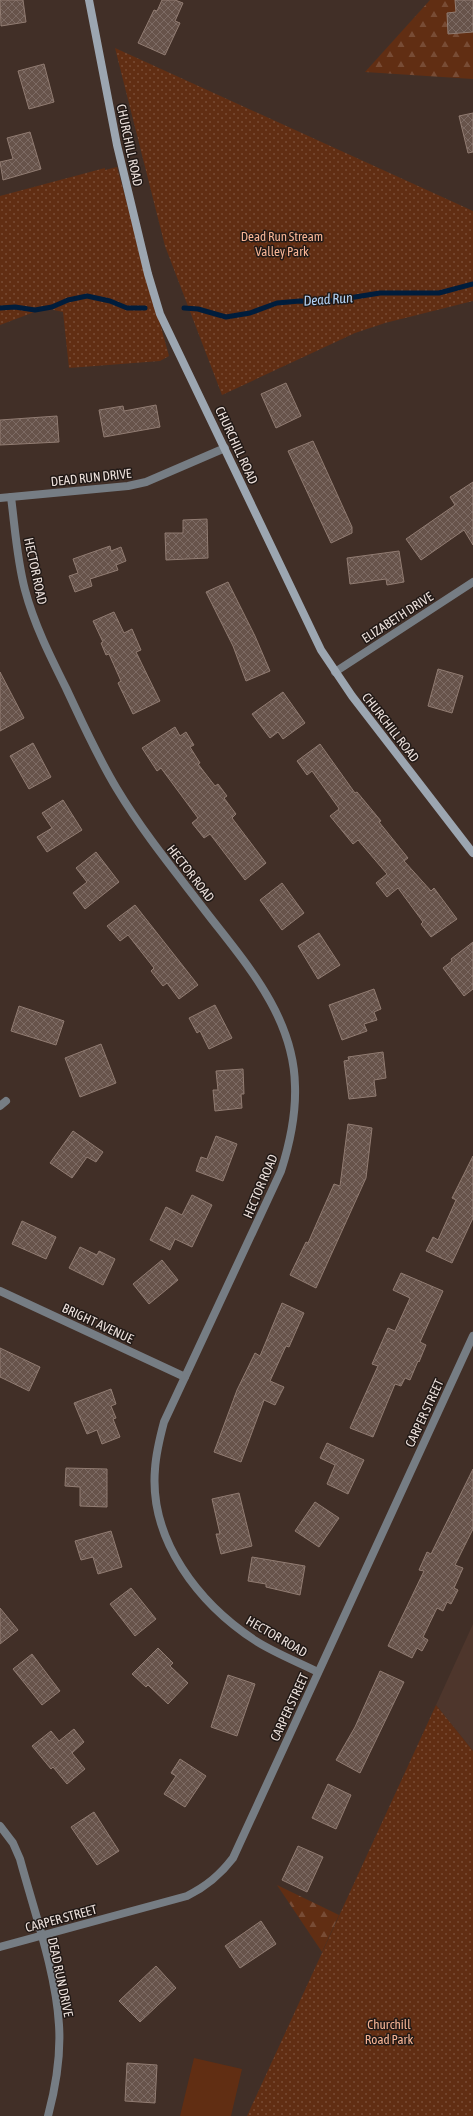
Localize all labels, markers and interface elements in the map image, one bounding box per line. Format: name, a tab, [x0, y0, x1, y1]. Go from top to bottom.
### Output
street label: CHURCHILL ROAD	[113, 103, 146, 188]
park label: Dead Run Stream Valley Park	[241, 229, 323, 259]
water label: Dead Run	[303, 289, 353, 309]
street label: CHURCHILL ROAD	[212, 404, 261, 486]
street label: DEAD RUN DRIVE	[50, 466, 133, 489]
street label: HECTOR ROAD	[21, 536, 50, 606]
street label: ELIZABETH DRIVE	[359, 589, 436, 646]
street label: CHURCHILL ROAD	[359, 690, 422, 765]
street label: HECTOR ROAD	[164, 842, 217, 905]
street label: HECTOR ROAD	[240, 1152, 281, 1220]
street label: BRIGHT AVENUE	[60, 1300, 136, 1347]
street label: CARPER STREET	[402, 1377, 447, 1450]
street label: HECTOR ROAD	[244, 1613, 310, 1660]
street label: CARPER STREET	[267, 1671, 312, 1744]
street label: CARPER STREET	[24, 1902, 99, 1935]
street label: DEAD RUN DRIVE	[45, 1936, 76, 2019]
park label: Churchill Road Park	[365, 2017, 413, 2047]

